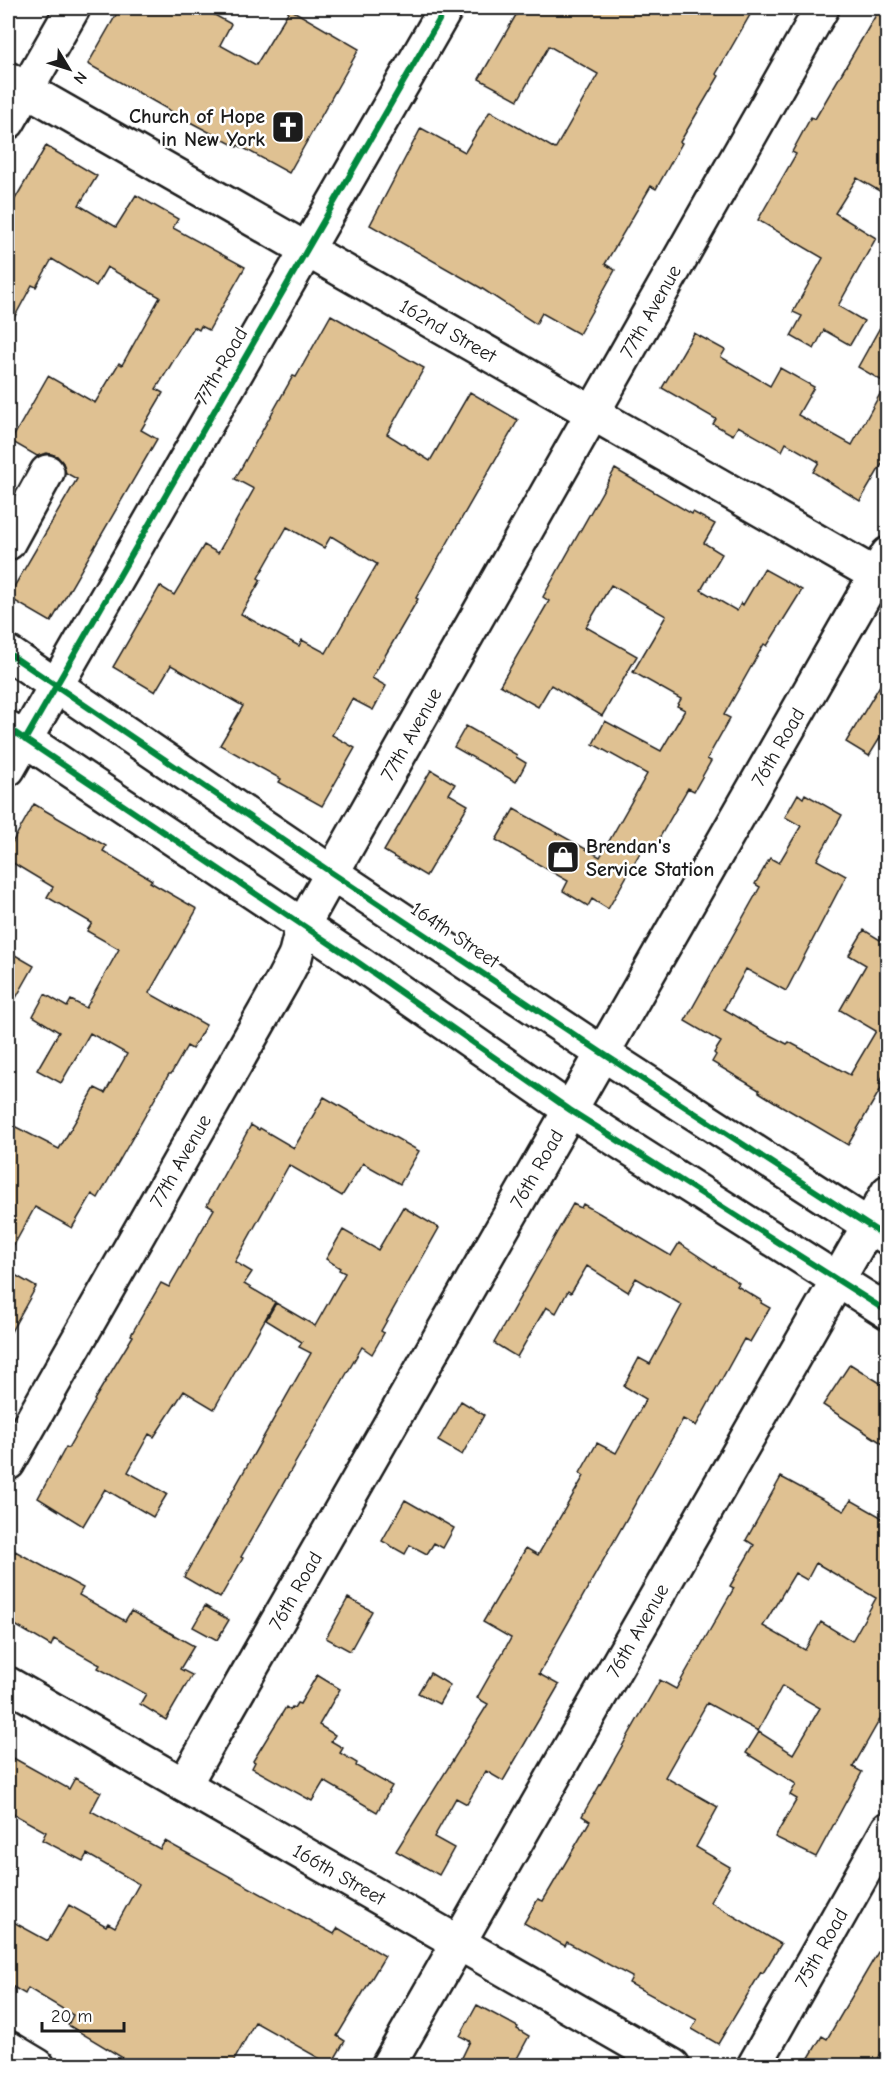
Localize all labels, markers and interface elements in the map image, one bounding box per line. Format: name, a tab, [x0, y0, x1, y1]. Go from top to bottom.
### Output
north arrow	[39, 39, 99, 99]
text: N	[70, 68, 90, 87]
place label: Church of Hope in New York	[129, 105, 265, 151]
church icon: Church of Hope in New York	[270, 109, 306, 145]
street label: 77th Avenue	[615, 261, 686, 362]
street label: 162nd Street	[396, 294, 502, 368]
street label: 77th Road	[190, 323, 252, 409]
street label: 77th Avenue	[375, 684, 446, 785]
street label: 76th Road	[746, 704, 809, 790]
place label: Brendan's Service Station	[586, 835, 714, 881]
shop icon: Brendan's Service Station	[545, 839, 581, 875]
street label: 164th Street	[406, 897, 505, 974]
street label: 77th Avenue	[145, 1110, 216, 1211]
street label: 76th Road	[505, 1125, 568, 1212]
street label: 76th Road	[264, 1547, 327, 1634]
street label: 76th Avenue	[601, 1579, 673, 1681]
street label: 166th Street	[289, 1839, 391, 1911]
street label: 75th Road	[790, 1904, 852, 1991]
scale bar	[42, 1995, 124, 2033]
text: 20 m	[51, 2006, 92, 2027]

